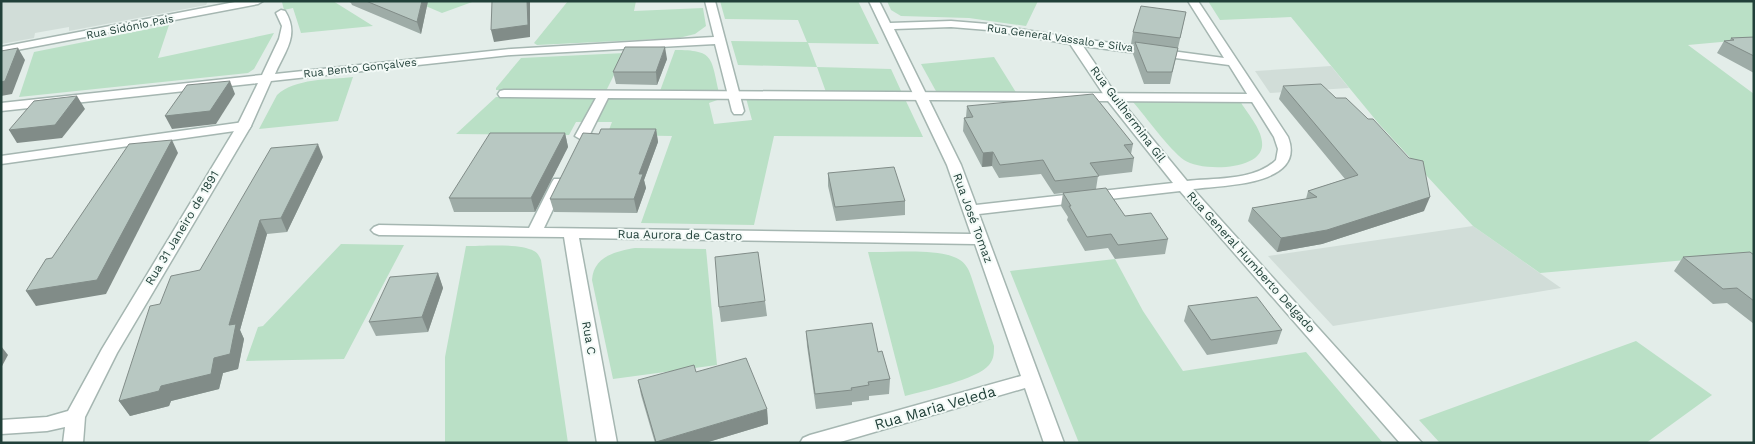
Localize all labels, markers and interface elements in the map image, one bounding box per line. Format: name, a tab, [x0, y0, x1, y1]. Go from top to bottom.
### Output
street label: Rua Sidónio Pais	[85, 12, 175, 42]
street label: Rua General Vassalo e Silva	[986, 21, 1134, 55]
street label: Rua Bento Gonçalves	[303, 56, 417, 80]
street label: Rua Guilhermina Gil	[1087, 63, 1169, 165]
street label: Rua 31 Janeiro de 1891	[142, 168, 222, 288]
street label: Rua José Tomaz	[950, 171, 996, 265]
street label: Rua General Humberto Delgado	[1184, 189, 1318, 335]
street label: Rua Aurora de Castro	[618, 227, 742, 243]
street label: Rua C	[579, 320, 599, 356]
street label: Rua Maria Veleda	[872, 382, 998, 434]

